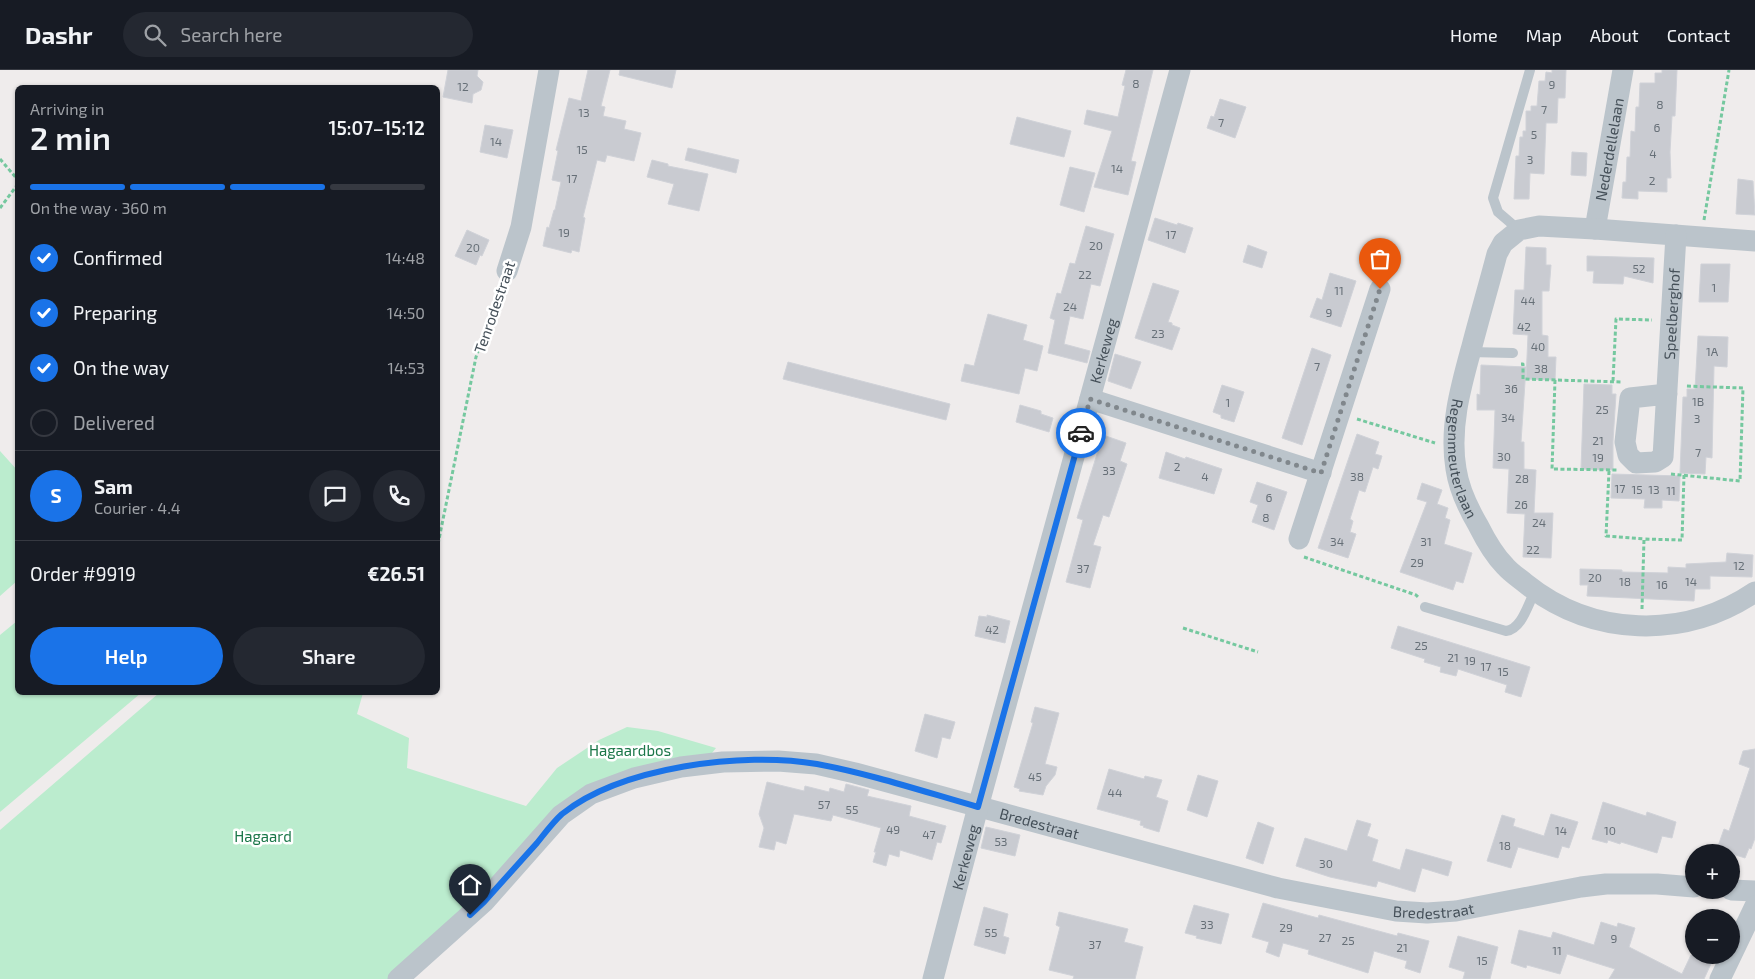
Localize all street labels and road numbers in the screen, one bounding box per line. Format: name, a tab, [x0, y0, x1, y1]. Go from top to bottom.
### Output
street label: Nederdellelaan	[1591, 96, 1627, 202]
street label: Tenrodestraat	[470, 258, 518, 355]
street label: Speelberghof	[1660, 267, 1683, 360]
street label: Kerkeweg	[1086, 315, 1121, 385]
street label: Regenmeuterlaan	[1445, 398, 1481, 521]
street label: Bredestraat	[998, 804, 1081, 843]
street label: Kerkeweg	[948, 822, 982, 892]
street label: Bredestraat	[1392, 899, 1476, 922]

